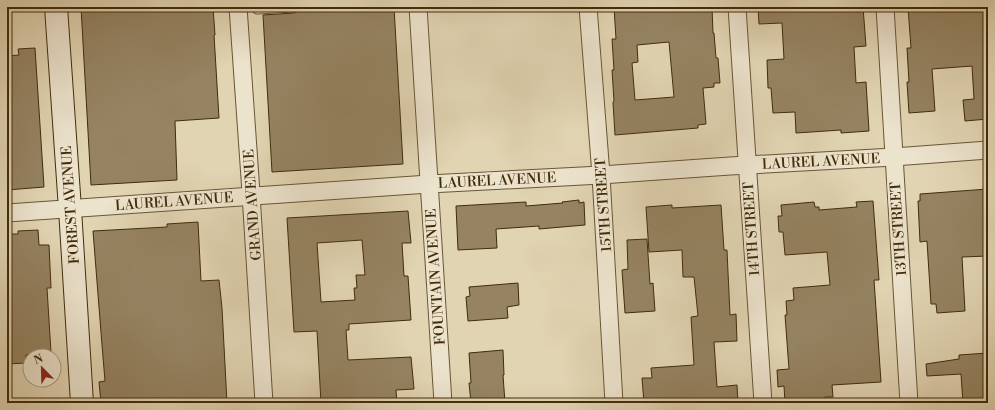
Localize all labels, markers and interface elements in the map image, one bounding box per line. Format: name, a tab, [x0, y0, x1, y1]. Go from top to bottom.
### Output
street label: FOREST AVENUE	[58, 145, 84, 265]
street label: GRAND AVENUE	[240, 149, 266, 261]
street label: LAUREL AVENUE	[761, 150, 881, 174]
street label: 15TH STREET	[592, 157, 616, 253]
street label: LAUREL AVENUE	[437, 169, 557, 193]
street label: 14TH STREET	[740, 181, 764, 277]
street label: 13TH STREET	[887, 181, 911, 277]
street label: LAUREL AVENUE	[114, 189, 234, 215]
street label: FOUNTAIN AVENUE	[422, 208, 450, 346]
north arrow	[22, 348, 62, 388]
text: N	[32, 351, 45, 368]

